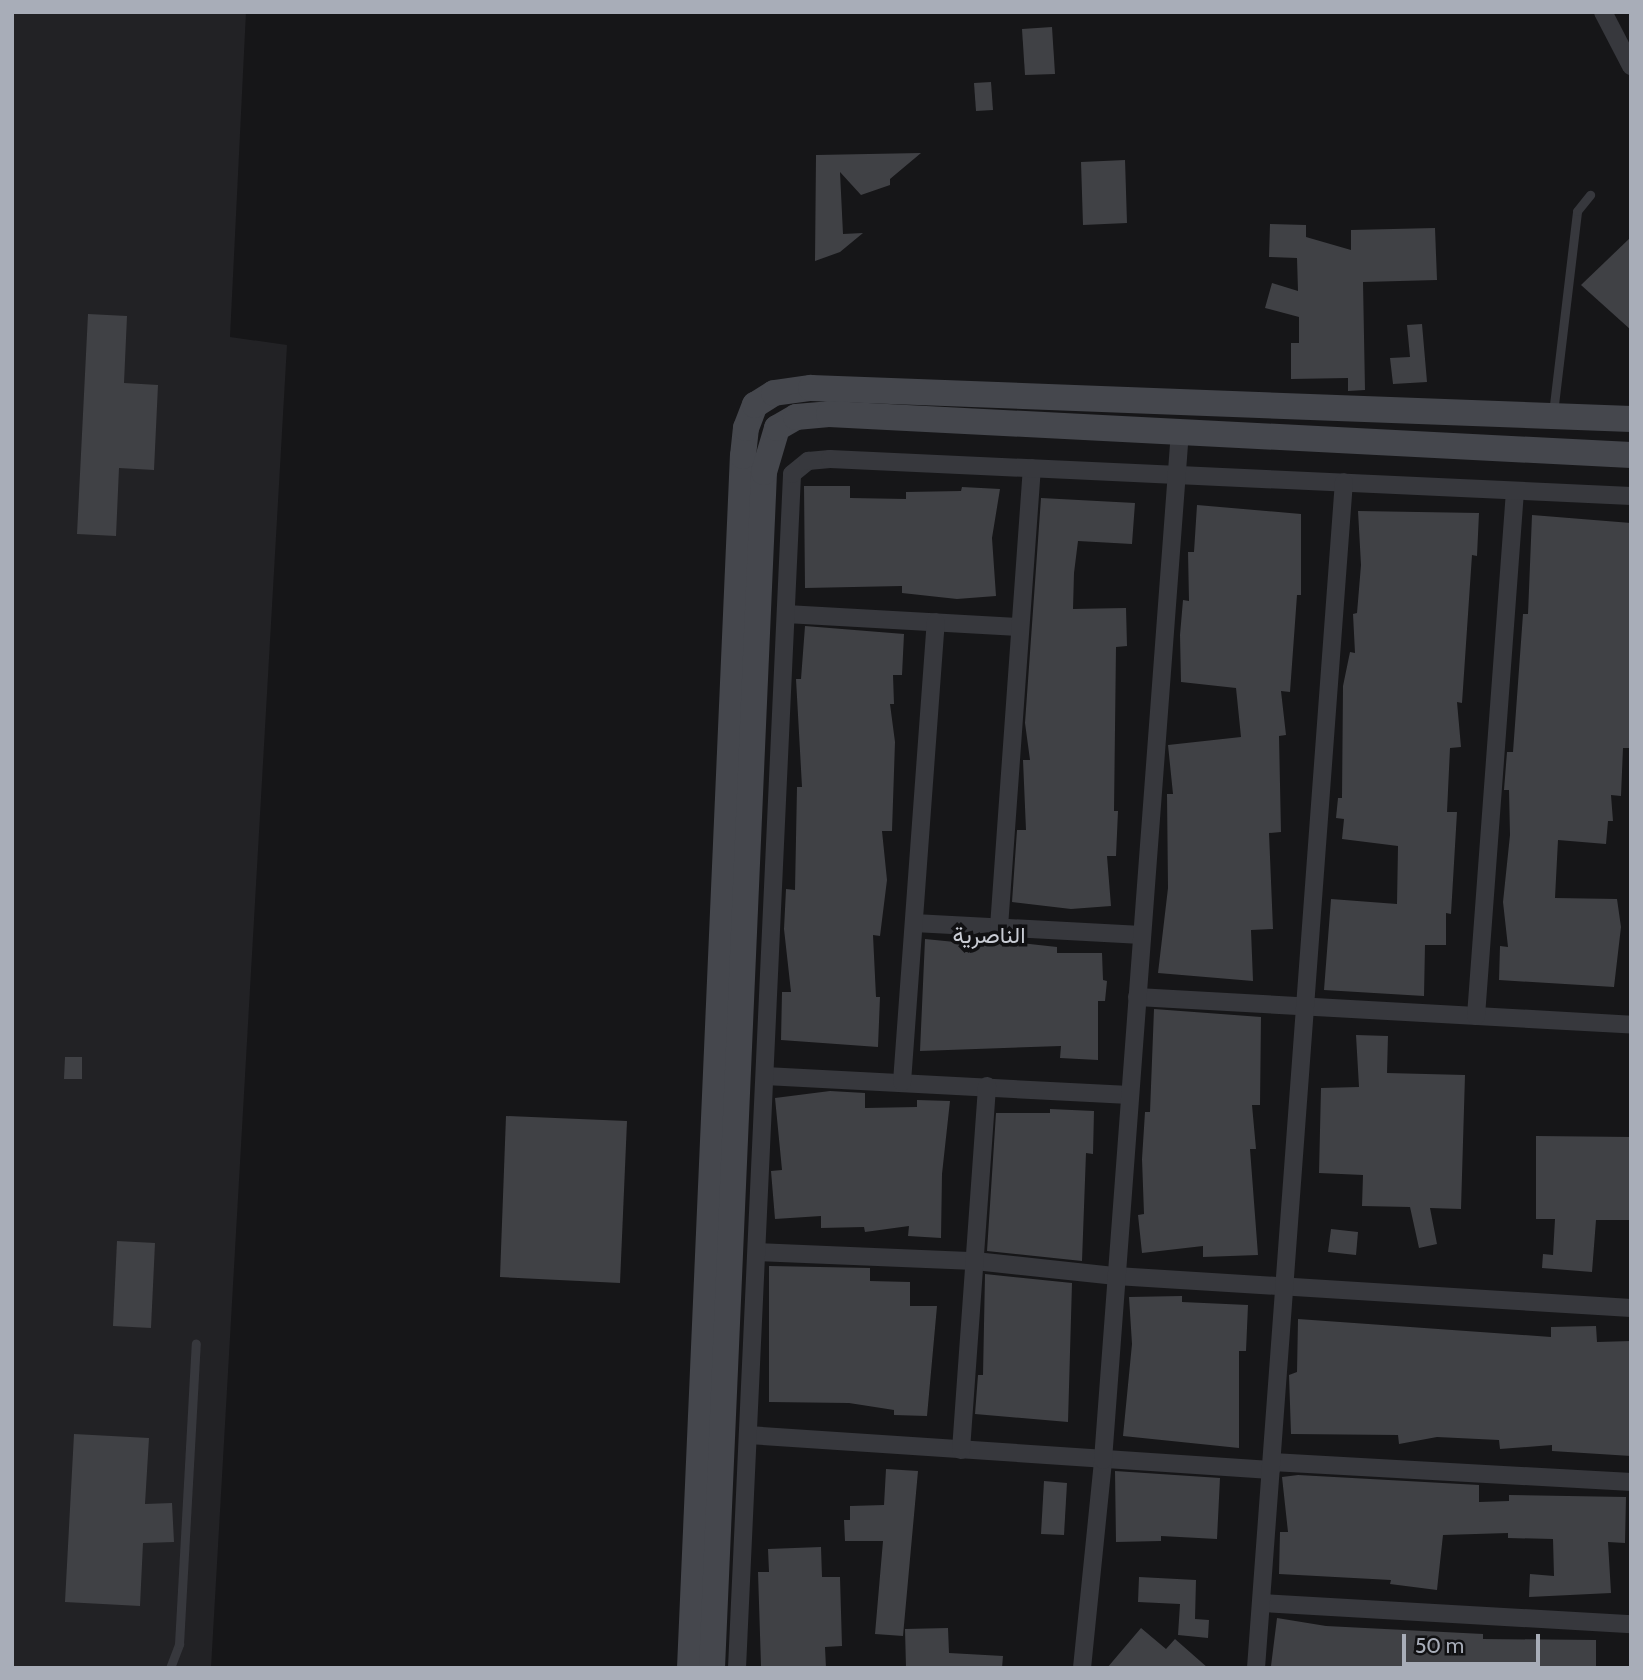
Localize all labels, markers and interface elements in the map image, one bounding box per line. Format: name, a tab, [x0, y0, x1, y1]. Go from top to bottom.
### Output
district label: الناصرية	[953, 921, 1025, 949]
scale bar	[1405, 1620, 1543, 1664]
text: 50 m	[1415, 1633, 1464, 1658]

